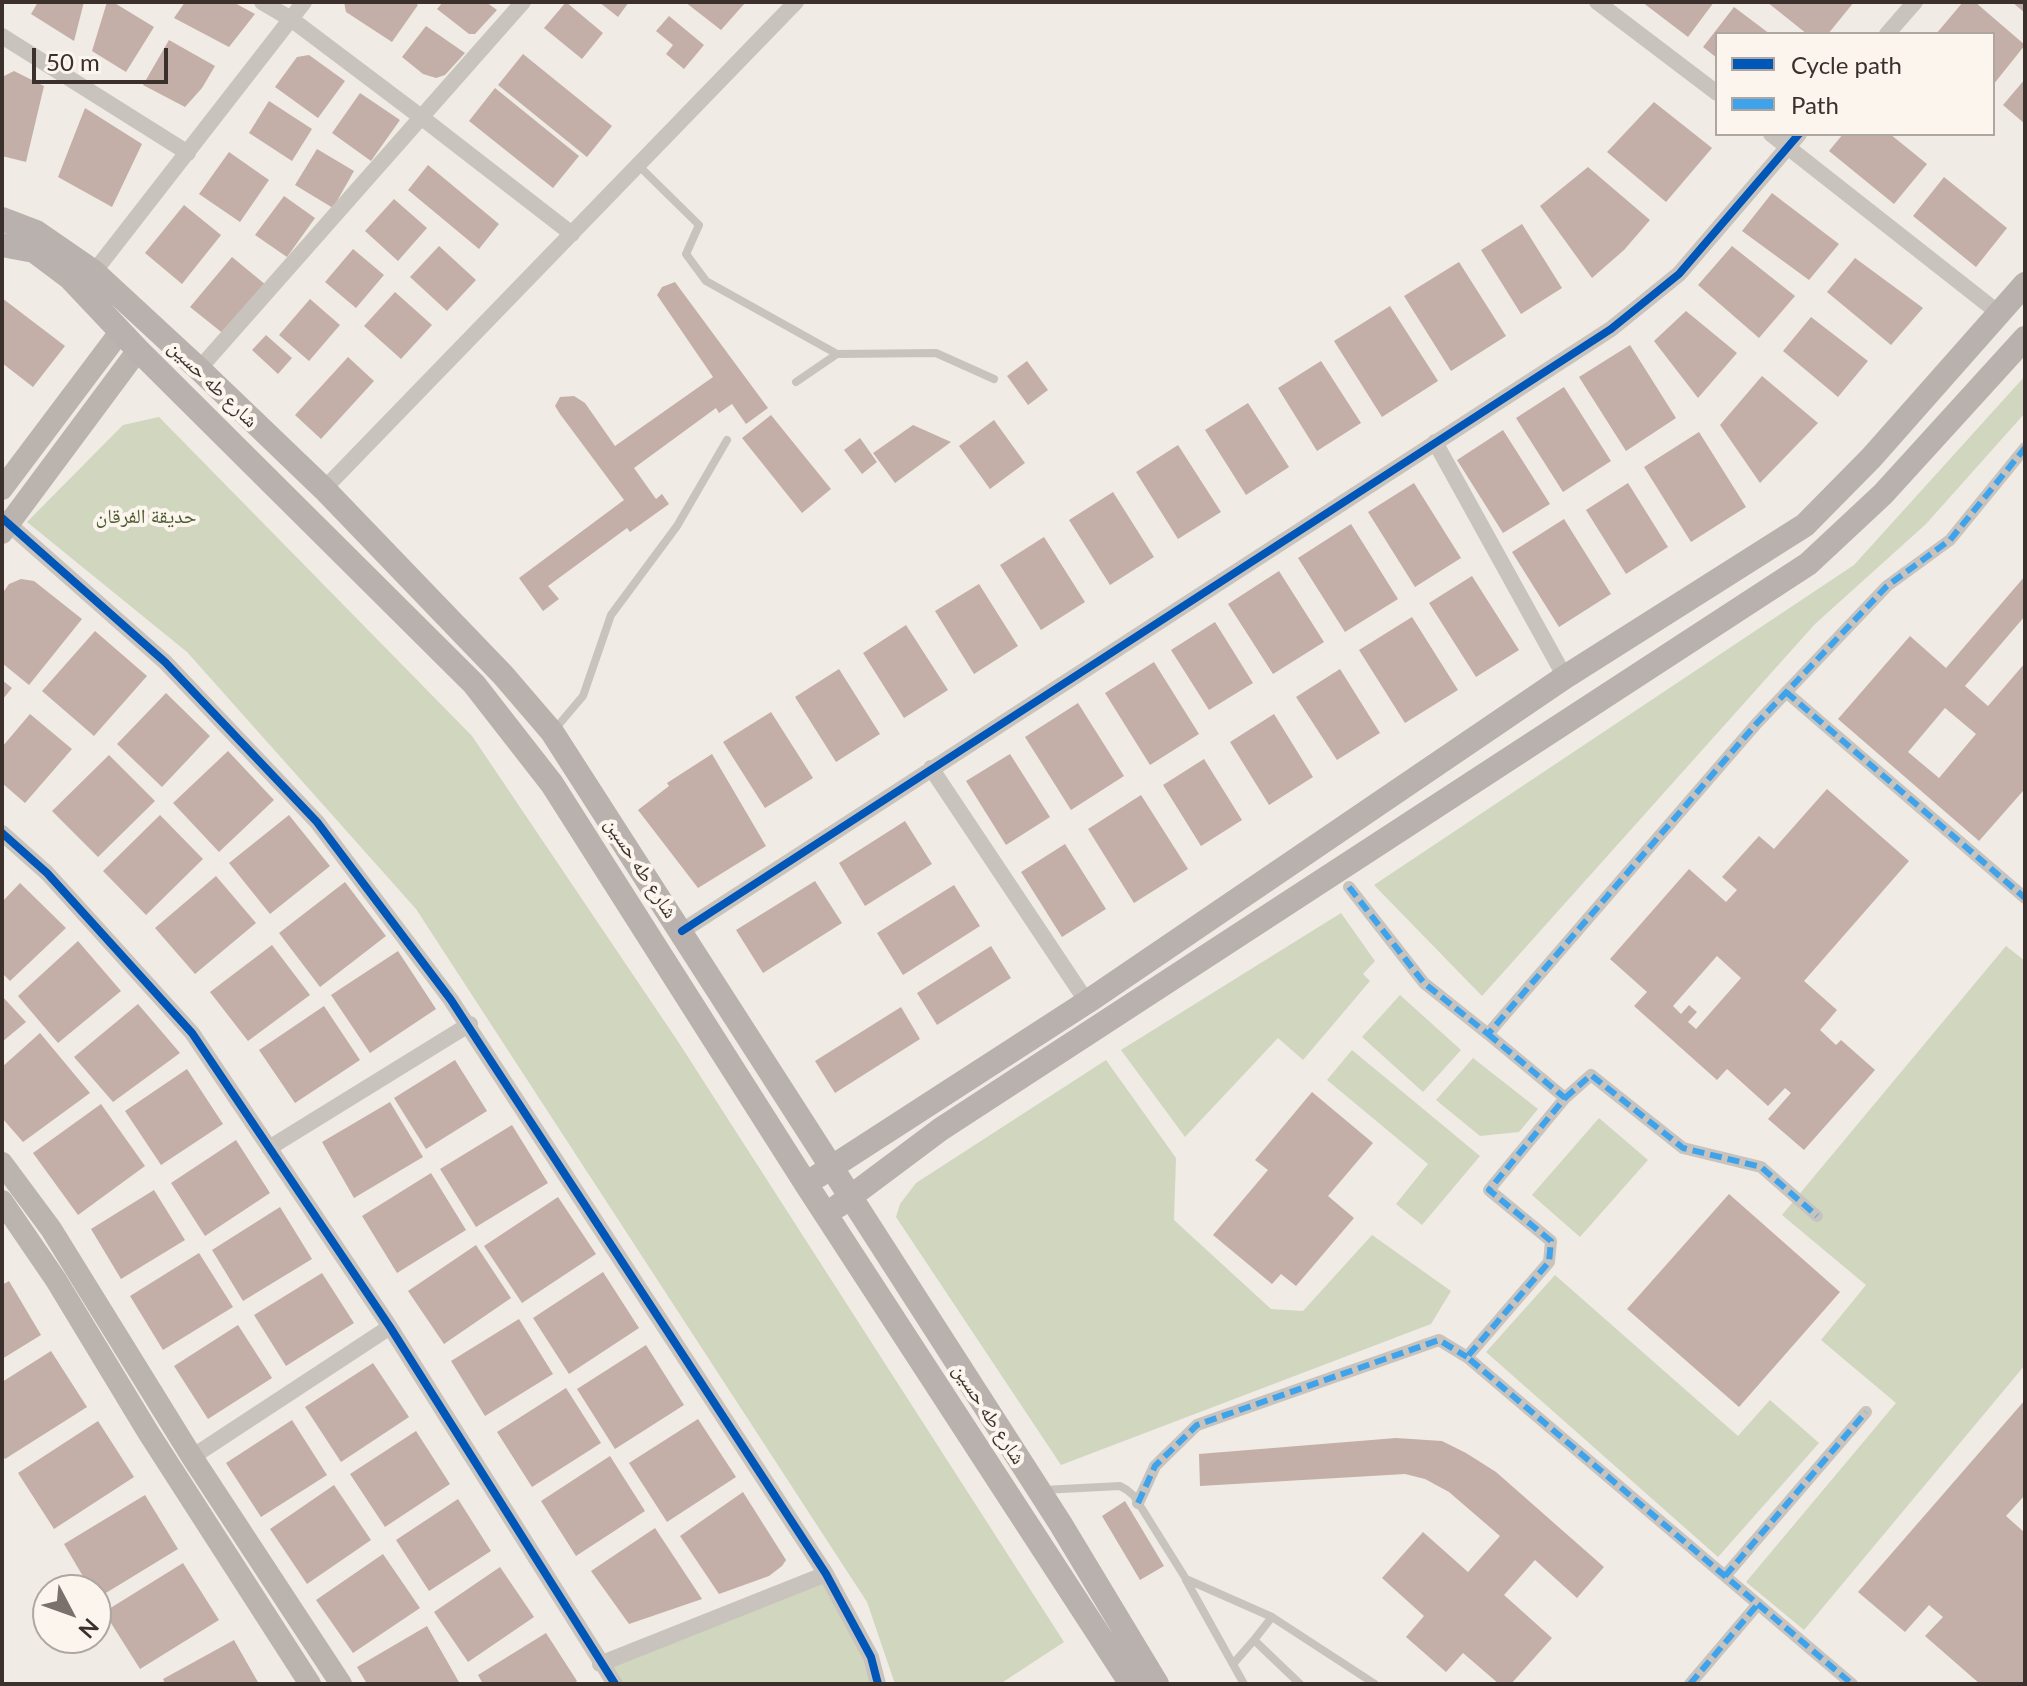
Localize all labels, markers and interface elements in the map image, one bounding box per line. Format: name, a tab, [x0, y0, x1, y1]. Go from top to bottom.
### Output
scale bar	[36, 32, 172, 82]
legend	[1715, 32, 1995, 136]
text: 50 m	[46, 47, 100, 76]
text: Cycle path	[1791, 50, 1902, 79]
text: Path	[1791, 90, 1839, 119]
street label: شارع طه حسين	[163, 335, 263, 433]
park label: حديقة الفرقان	[96, 505, 196, 529]
street label: شارع طه حسين	[600, 813, 682, 923]
street label: شارع طه حسين	[948, 1359, 1030, 1469]
north arrow	[32, 1574, 112, 1654]
text: N	[73, 1614, 105, 1644]

